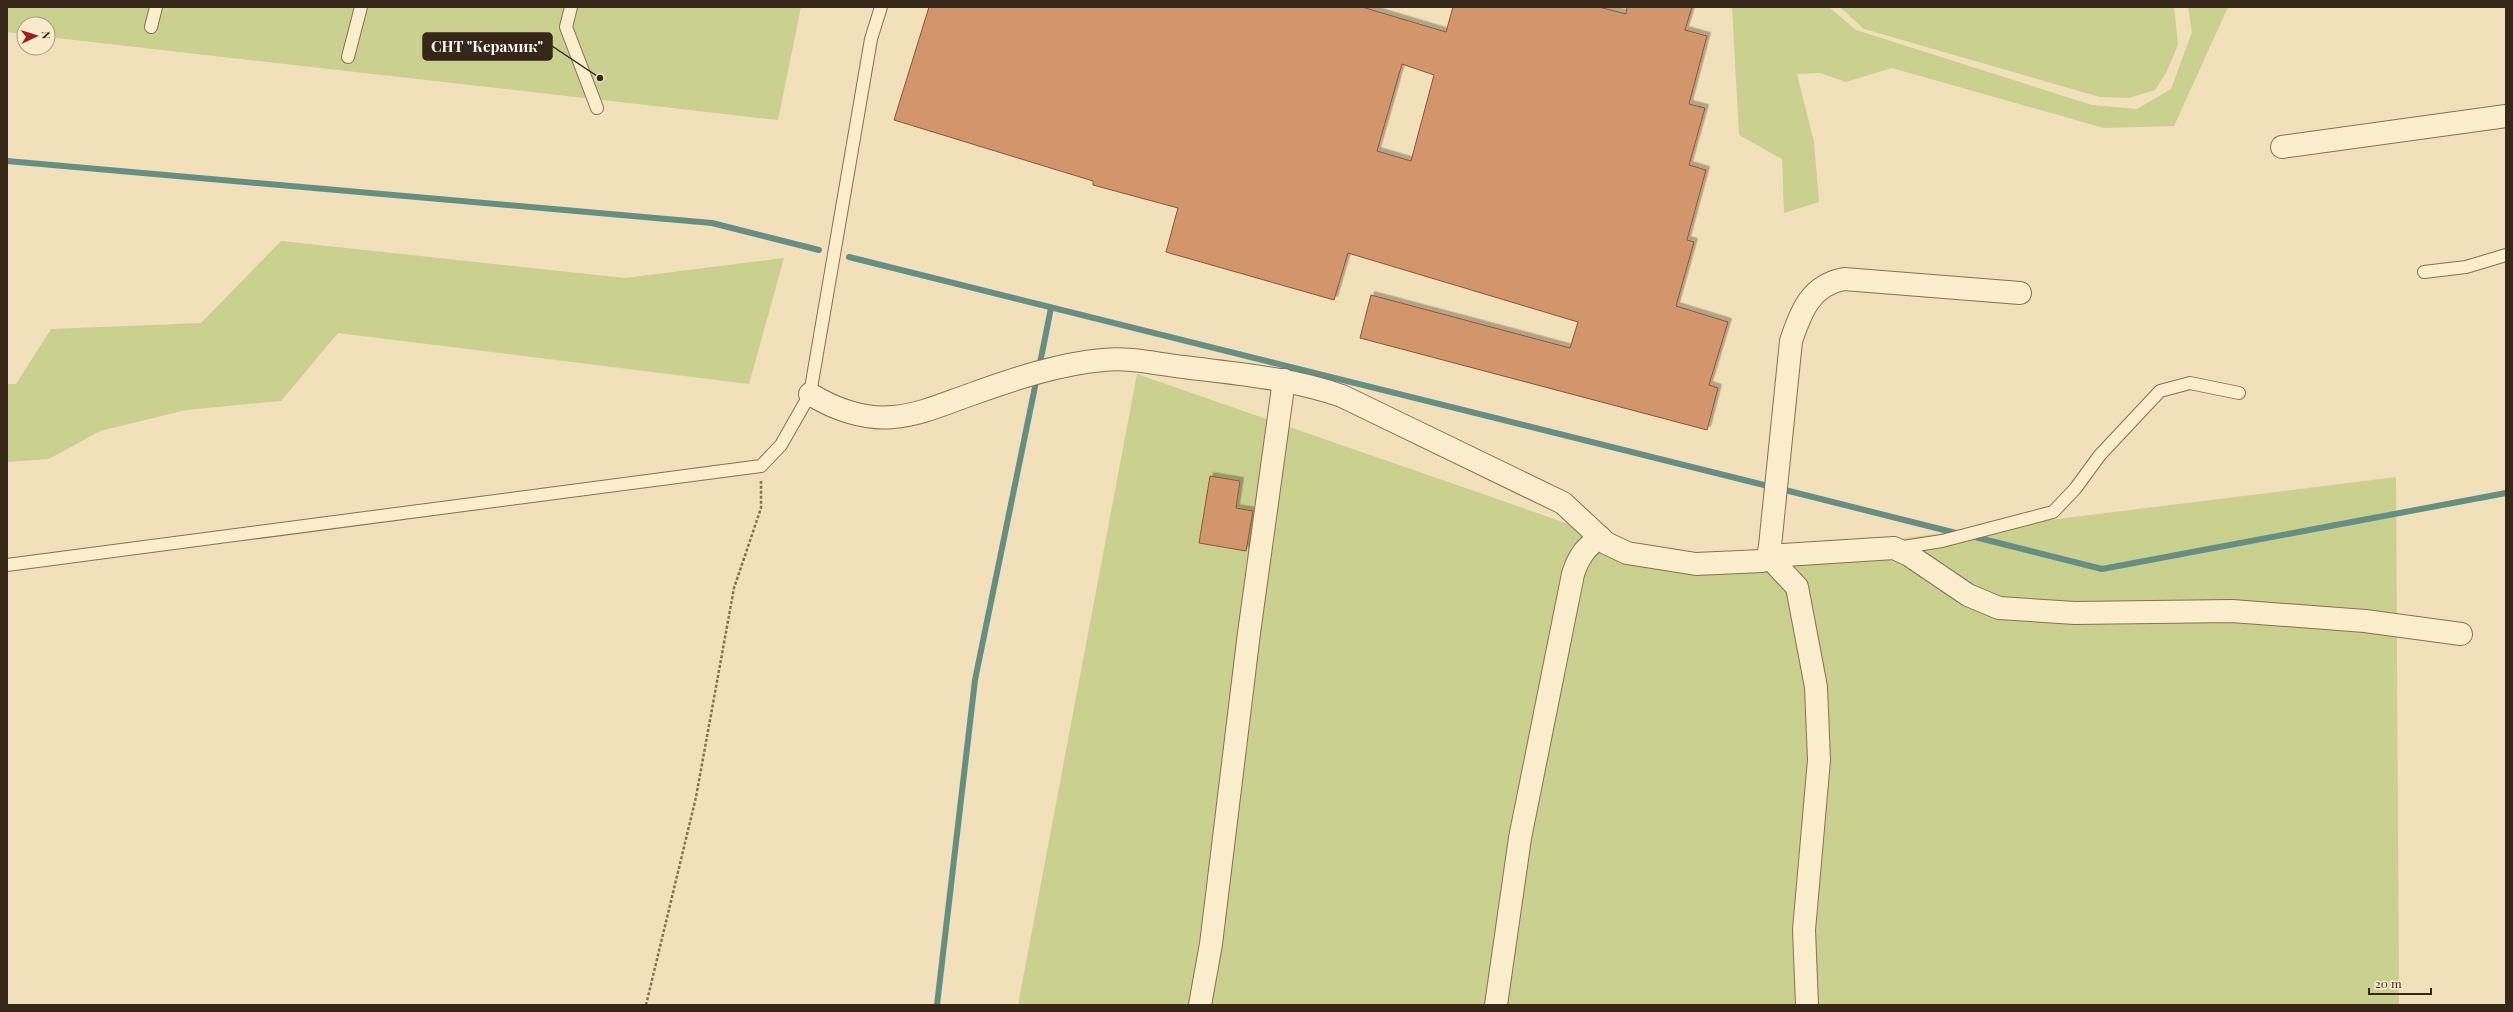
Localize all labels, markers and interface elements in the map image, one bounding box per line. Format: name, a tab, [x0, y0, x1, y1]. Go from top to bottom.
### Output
north arrow	[16, 16, 56, 56]
text: N	[39, 31, 54, 40]
callout: СНТ "Керамик"	[423, 33, 552, 60]
text: СНТ "Керамик"	[431, 36, 543, 56]
scale bar	[2369, 970, 2431, 996]
text: 20 m	[2375, 975, 2402, 991]

